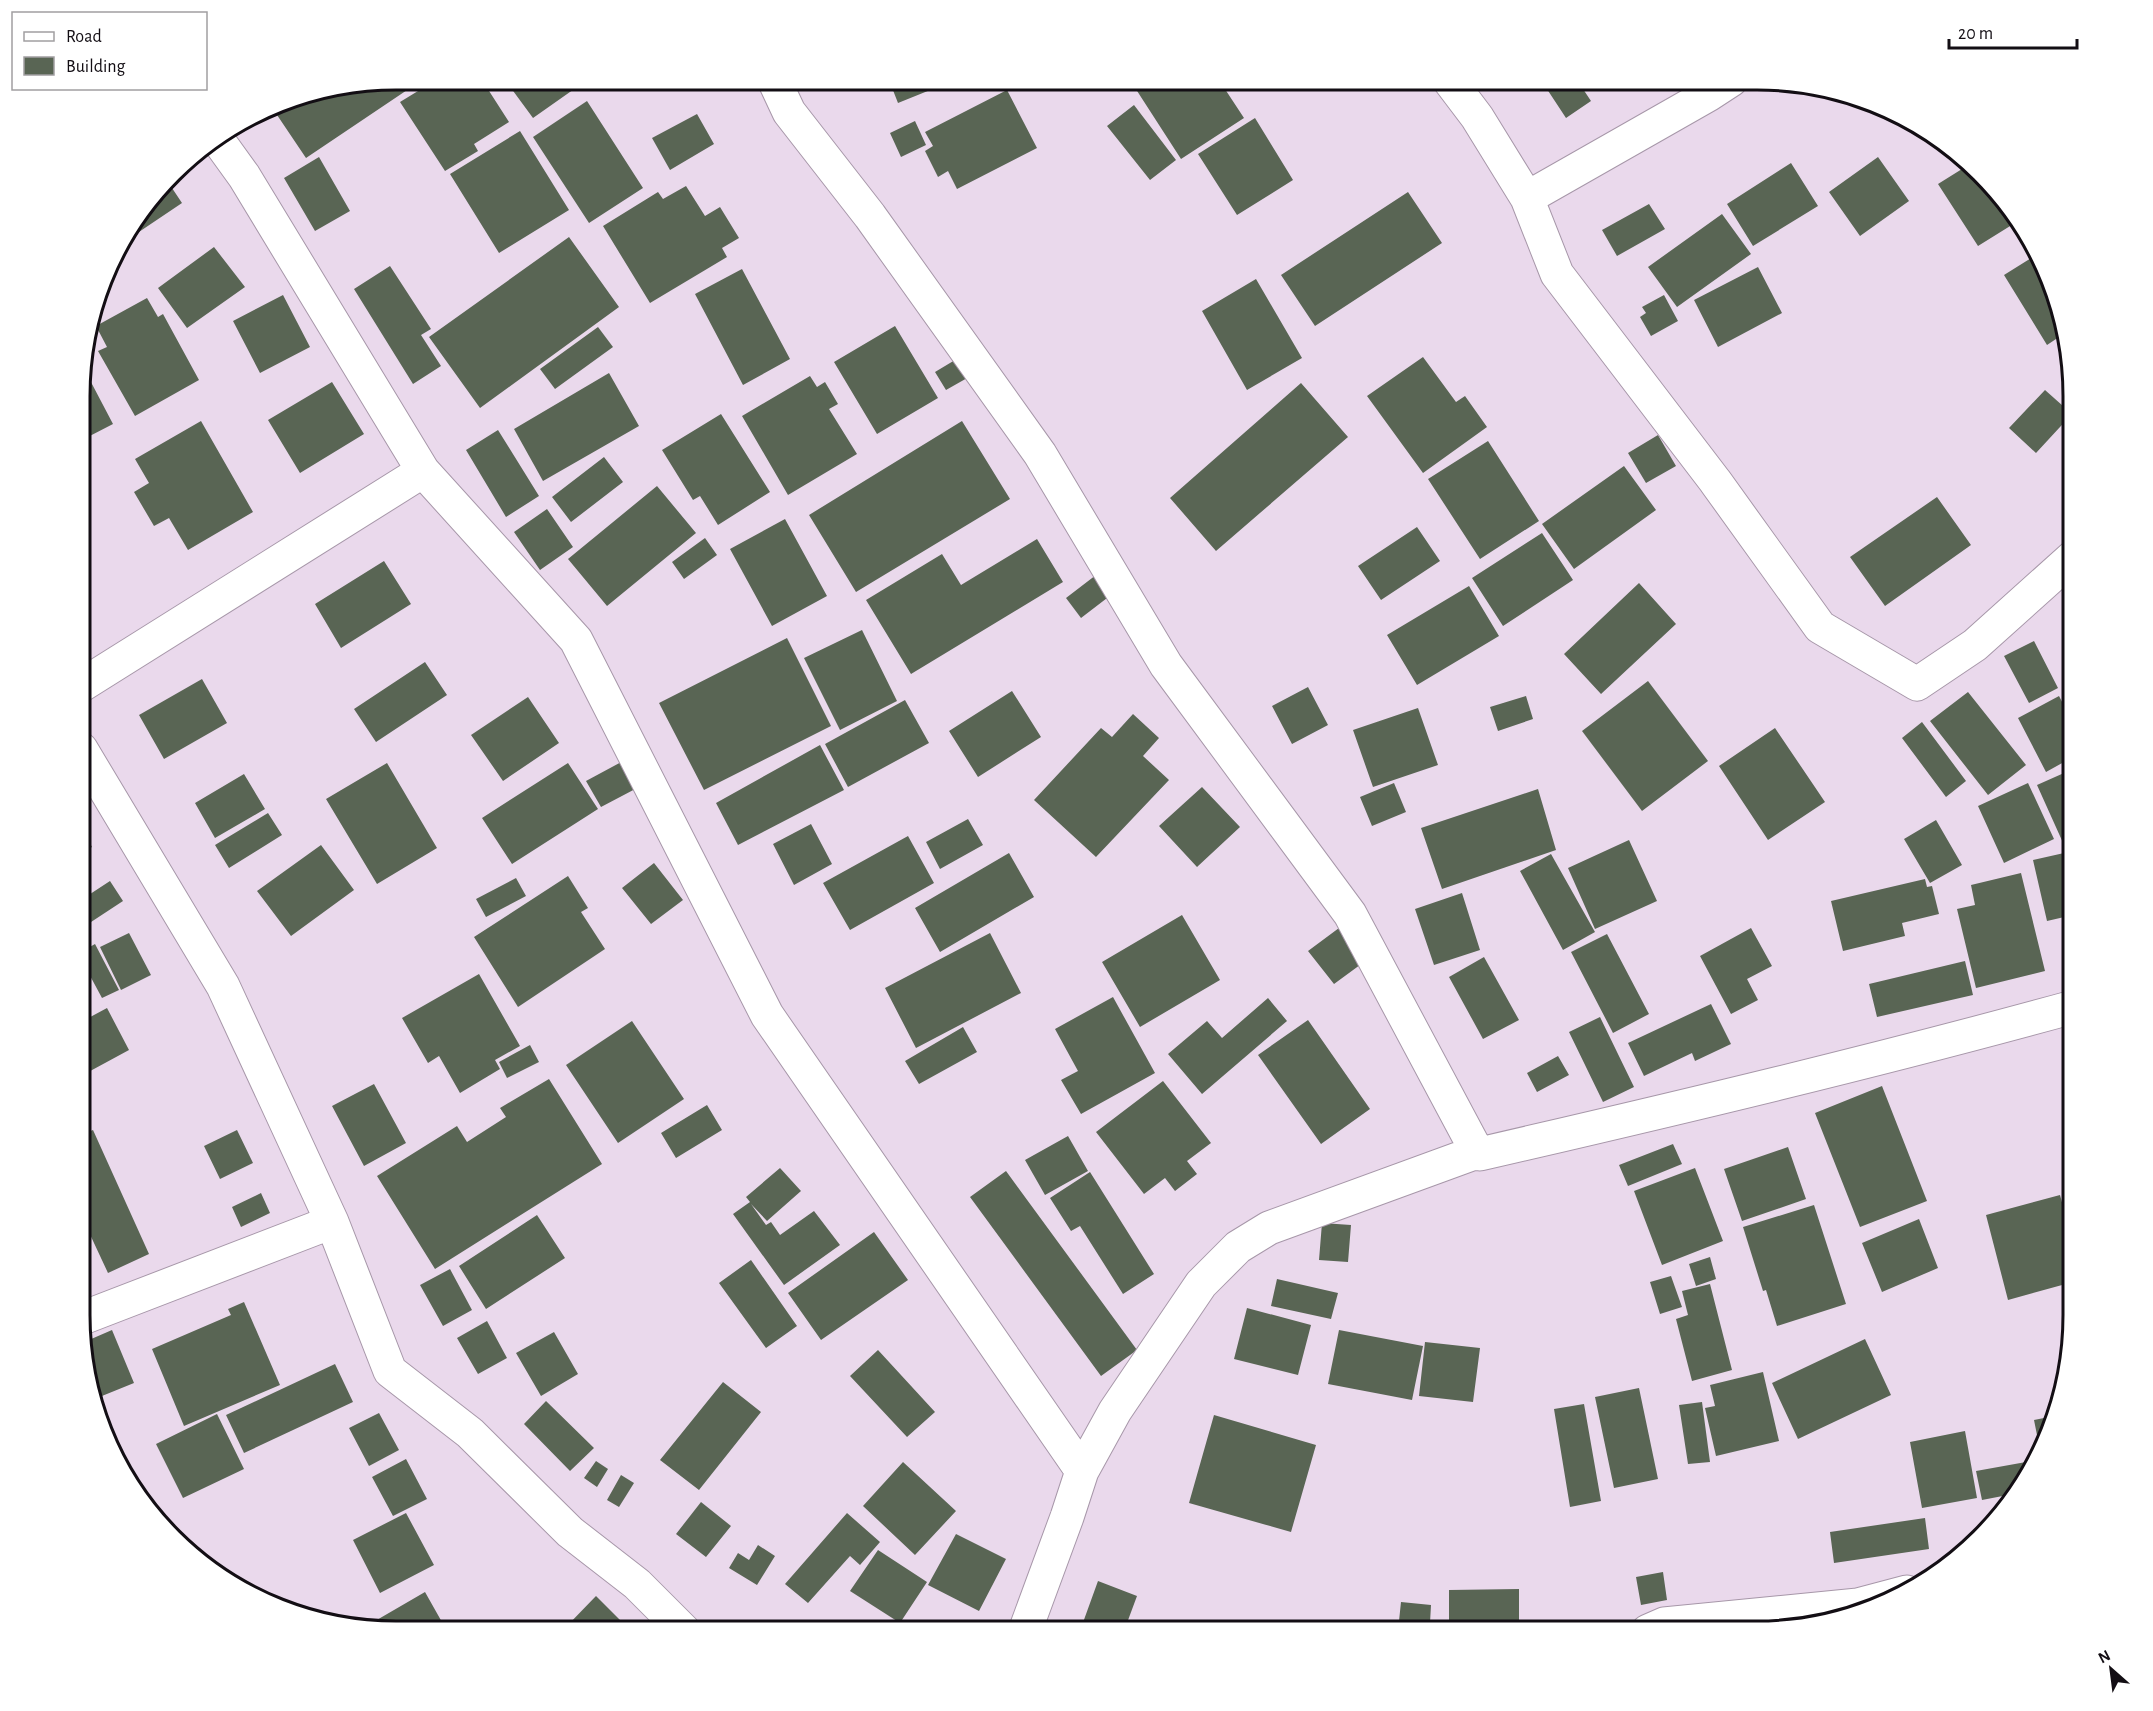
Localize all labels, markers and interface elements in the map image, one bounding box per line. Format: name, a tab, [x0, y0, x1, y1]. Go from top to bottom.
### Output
legend	[12, 12, 207, 90]
scale bar	[1949, 12, 2076, 50]
text: 20 m	[1958, 25, 1993, 43]
text: Road	[66, 28, 102, 46]
text: Building	[66, 58, 126, 76]
north arrow	[2081, 1639, 2141, 1699]
text: N	[2096, 1647, 2113, 1666]

